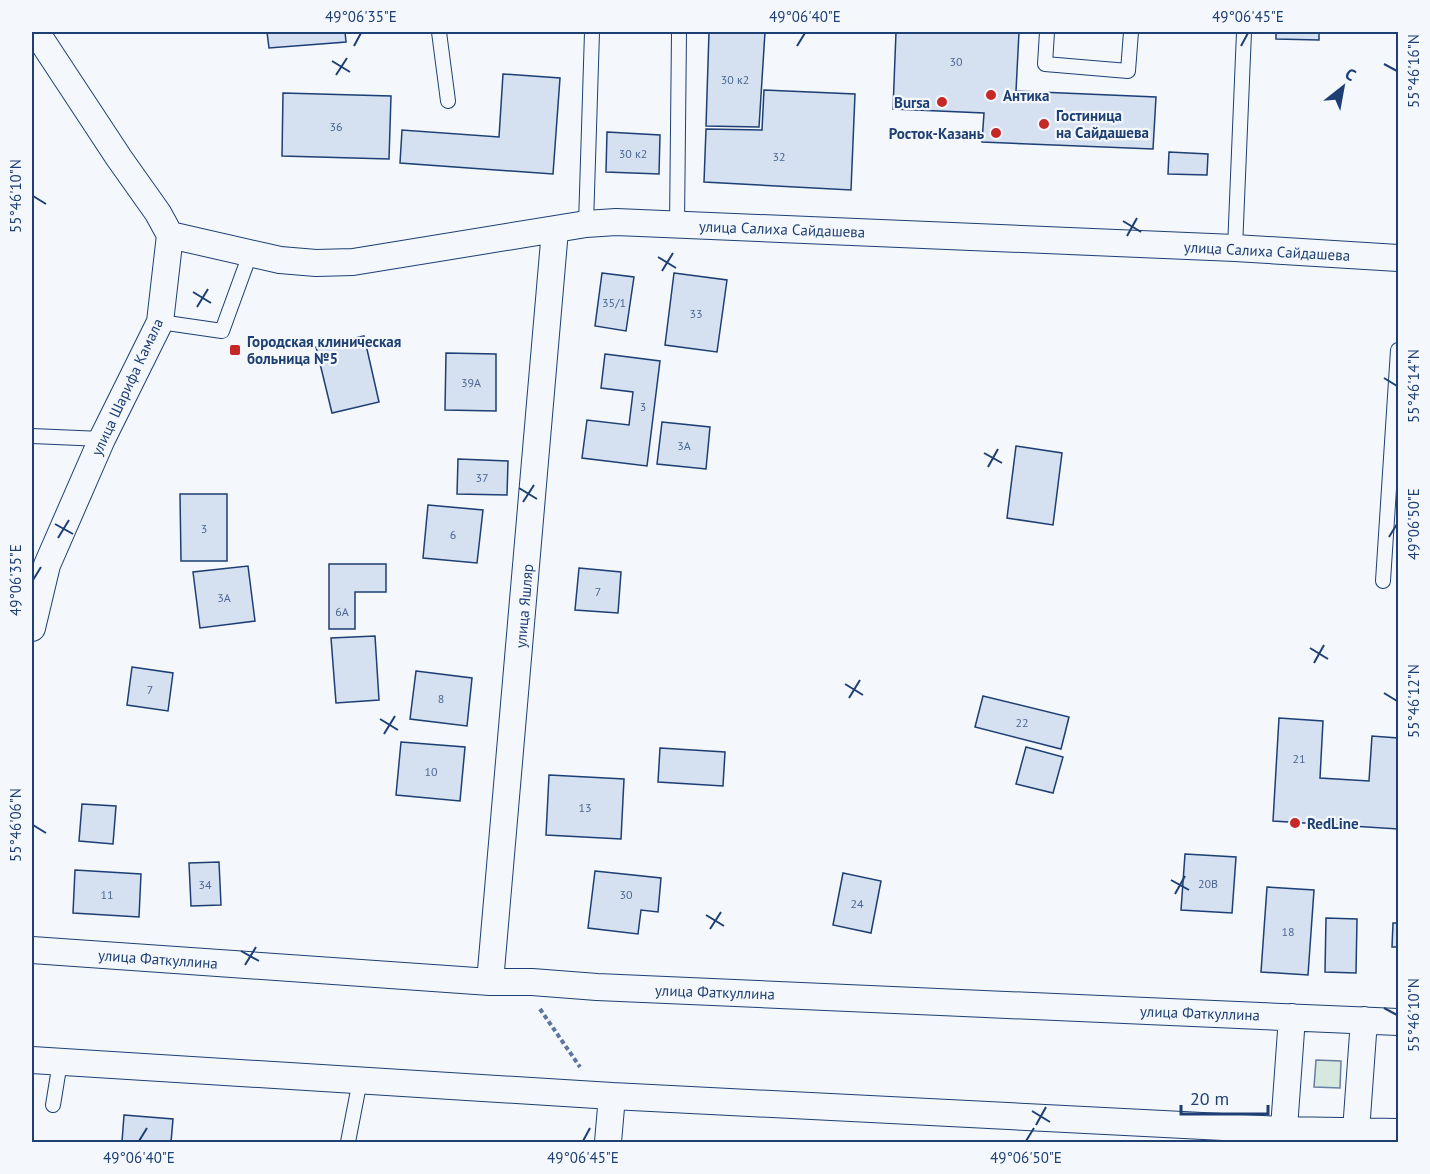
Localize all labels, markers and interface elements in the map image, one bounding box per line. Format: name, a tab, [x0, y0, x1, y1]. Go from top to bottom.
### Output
text: 49°06'35"E	[325, 7, 397, 26]
text: 49°06'40"E	[769, 7, 841, 26]
text: 49°06'45"E	[1212, 7, 1284, 26]
text: 55°46'16"N	[1404, 34, 1423, 108]
house number: 30	[949, 54, 963, 69]
north arrow	[1313, 57, 1373, 117]
text: С	[1342, 63, 1360, 85]
house number: 30 к2	[721, 72, 749, 87]
place label: Антика	[1003, 86, 1049, 105]
marker: Антика	[984, 88, 998, 102]
place label: Bursa	[894, 93, 930, 112]
marker: Bursa	[935, 95, 949, 109]
place label: Гостиница на Сайдашева	[1056, 106, 1149, 142]
marker: Гостиница на Сайдашева	[1037, 117, 1051, 131]
house number: 36	[329, 119, 343, 134]
place label: Росток-Казань	[889, 124, 985, 143]
marker: Росток-Казань	[989, 126, 1003, 140]
house number: 30 к2	[619, 146, 647, 161]
house number: 32	[772, 149, 786, 164]
text: 55°46'10"N	[6, 159, 25, 233]
street label: улица Салиха Сайдашева	[699, 217, 865, 241]
street label: улица Салиха Сайдашева	[1183, 237, 1351, 265]
house number: 35/1	[602, 295, 626, 310]
house number: 33	[689, 306, 703, 321]
street label: улица Шарифа Камала	[87, 315, 167, 459]
place label: Городская клиническая больница №5	[247, 332, 401, 368]
marker: Городская клиническая больница №5	[228, 343, 242, 357]
text: 55°46'14"N	[1404, 349, 1423, 423]
house number: 39А	[461, 375, 481, 390]
house number: 3	[640, 399, 646, 414]
house number: 3А	[677, 438, 691, 453]
house number: 37	[475, 470, 489, 485]
text: 49°06'50"E	[1404, 488, 1423, 560]
house number: 3	[201, 521, 207, 536]
house number: 6	[450, 527, 456, 542]
text: 49°06'35"E	[6, 544, 25, 616]
street label: улица Яшляр	[511, 563, 537, 649]
house number: 7	[595, 584, 601, 599]
house number: 3А	[217, 590, 231, 605]
house number: 6А	[335, 604, 349, 619]
text: 55°46'12"N	[1404, 664, 1423, 738]
house number: 7	[147, 682, 153, 697]
house number: 8	[438, 691, 444, 706]
house number: 22	[1015, 715, 1029, 730]
house number: 21	[1292, 751, 1306, 766]
house number: 10	[424, 764, 438, 779]
text: 55°46'06"N	[6, 788, 25, 862]
house number: 13	[578, 800, 592, 815]
place label: RedLine	[1307, 814, 1359, 833]
marker: RedLine	[1288, 816, 1302, 830]
house number: 20В	[1198, 876, 1218, 891]
house number: 34	[198, 877, 212, 892]
house number: 11	[100, 887, 114, 902]
house number: 30	[619, 887, 633, 902]
house number: 24	[850, 896, 864, 911]
house number: 18	[1281, 924, 1295, 939]
street label: улица Фаткуллина	[97, 945, 219, 973]
text: 55°46'10"N	[1404, 978, 1423, 1052]
street label: улица Фаткуллина	[655, 980, 775, 1004]
street label: улица Фаткуллина	[1140, 1001, 1260, 1025]
scale bar	[1181, 1078, 1268, 1116]
text: 20 m	[1190, 1087, 1229, 1110]
text: 49°06'40"E	[103, 1148, 175, 1167]
text: 49°06'45"E	[547, 1148, 619, 1167]
text: 49°06'50"E	[990, 1148, 1062, 1167]

